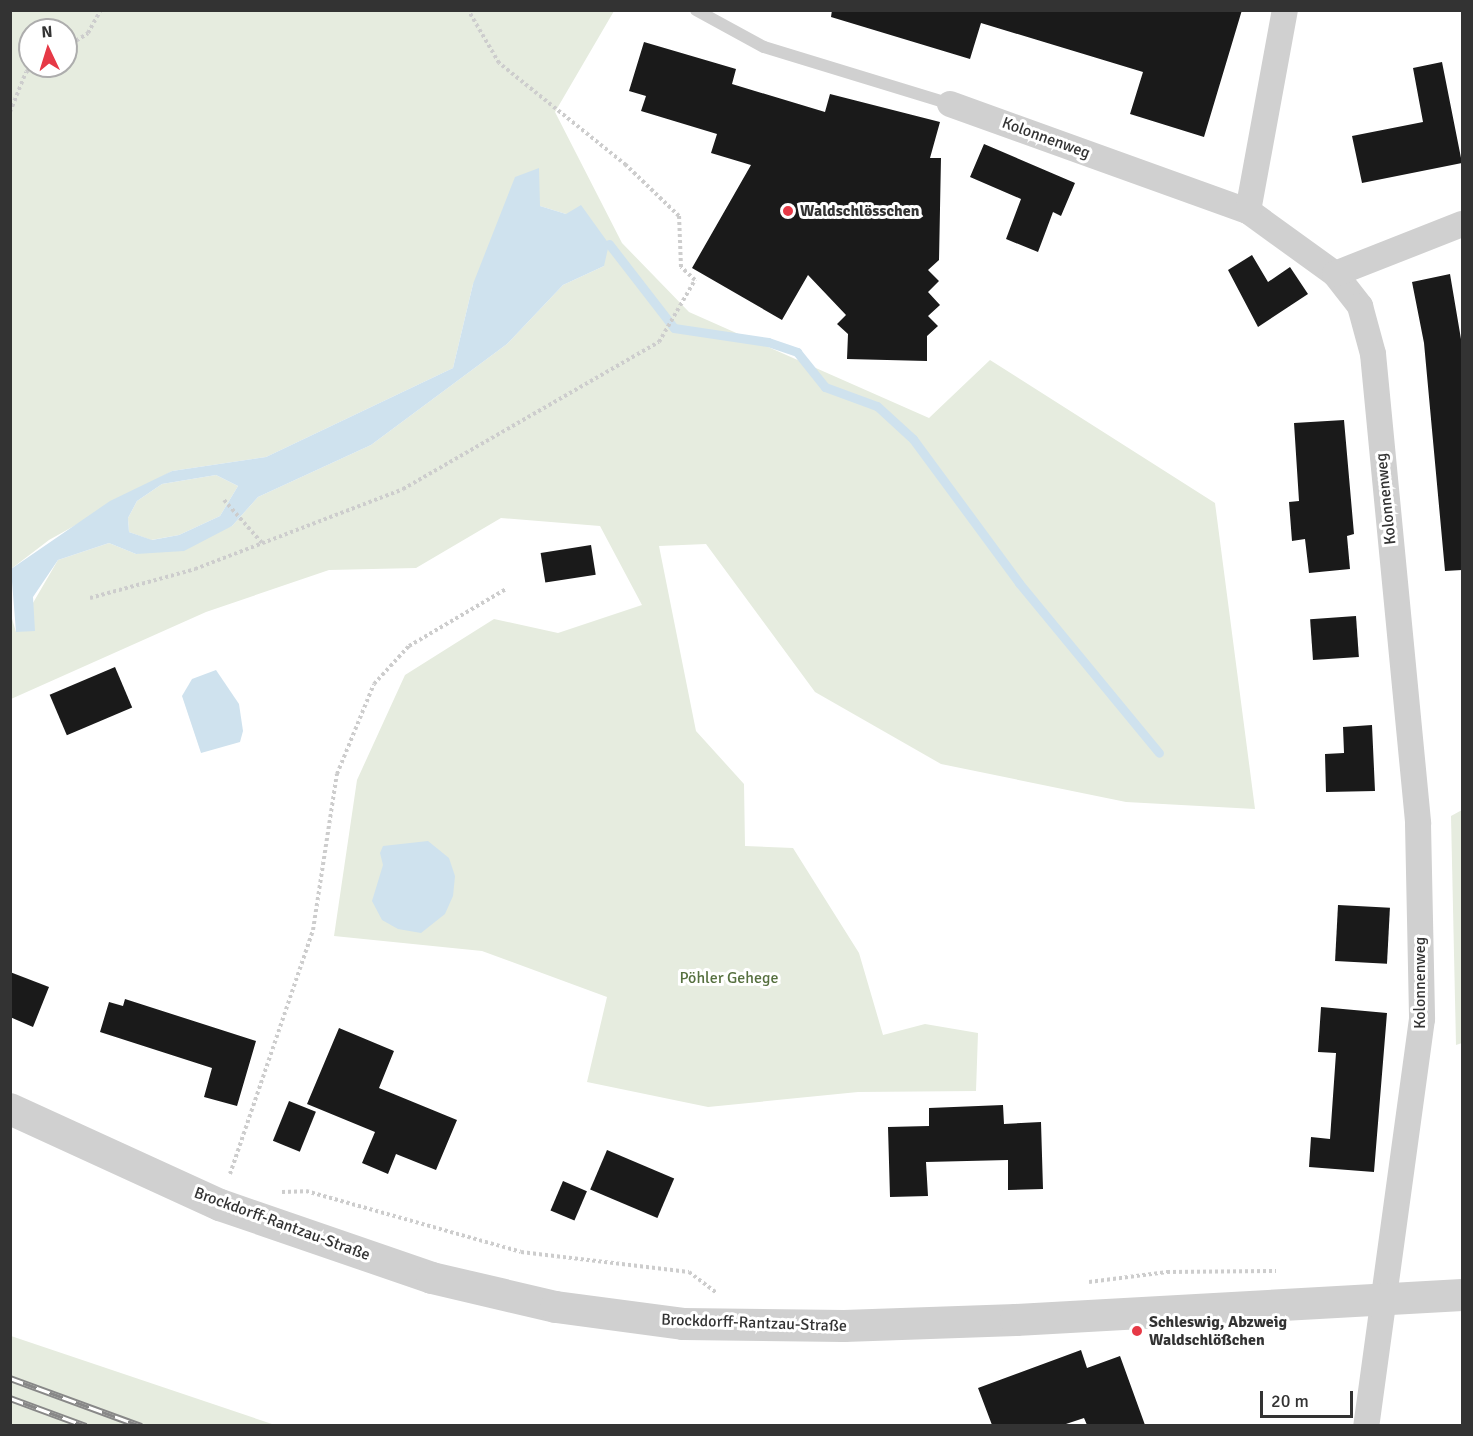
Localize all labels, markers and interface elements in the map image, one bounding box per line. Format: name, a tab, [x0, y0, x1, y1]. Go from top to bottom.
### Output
north arrow	[18, 18, 78, 78]
text: N	[41, 22, 53, 42]
street label: Kolonnenweg	[999, 113, 1093, 163]
place label: Waldschlösschen	[800, 201, 919, 221]
marker: Waldschlösschen	[781, 204, 795, 218]
street label: Kolonnenweg	[1372, 452, 1400, 546]
street label: Kolonnenweg	[1410, 937, 1430, 1029]
park label: Pöhler Gehege	[679, 968, 779, 988]
street label: Brockdorff-Rantzau-Straße	[191, 1183, 373, 1265]
street label: Brockdorff-Rantzau-Straße	[661, 1310, 847, 1336]
place label: Schleswig, Abzweig Waldschlößchen	[1149, 1312, 1287, 1350]
marker: Schleswig, Abzweig Waldschlößchen	[1130, 1324, 1144, 1338]
scale bar	[1263, 1379, 1356, 1417]
text: 20 m	[1271, 1390, 1309, 1412]

